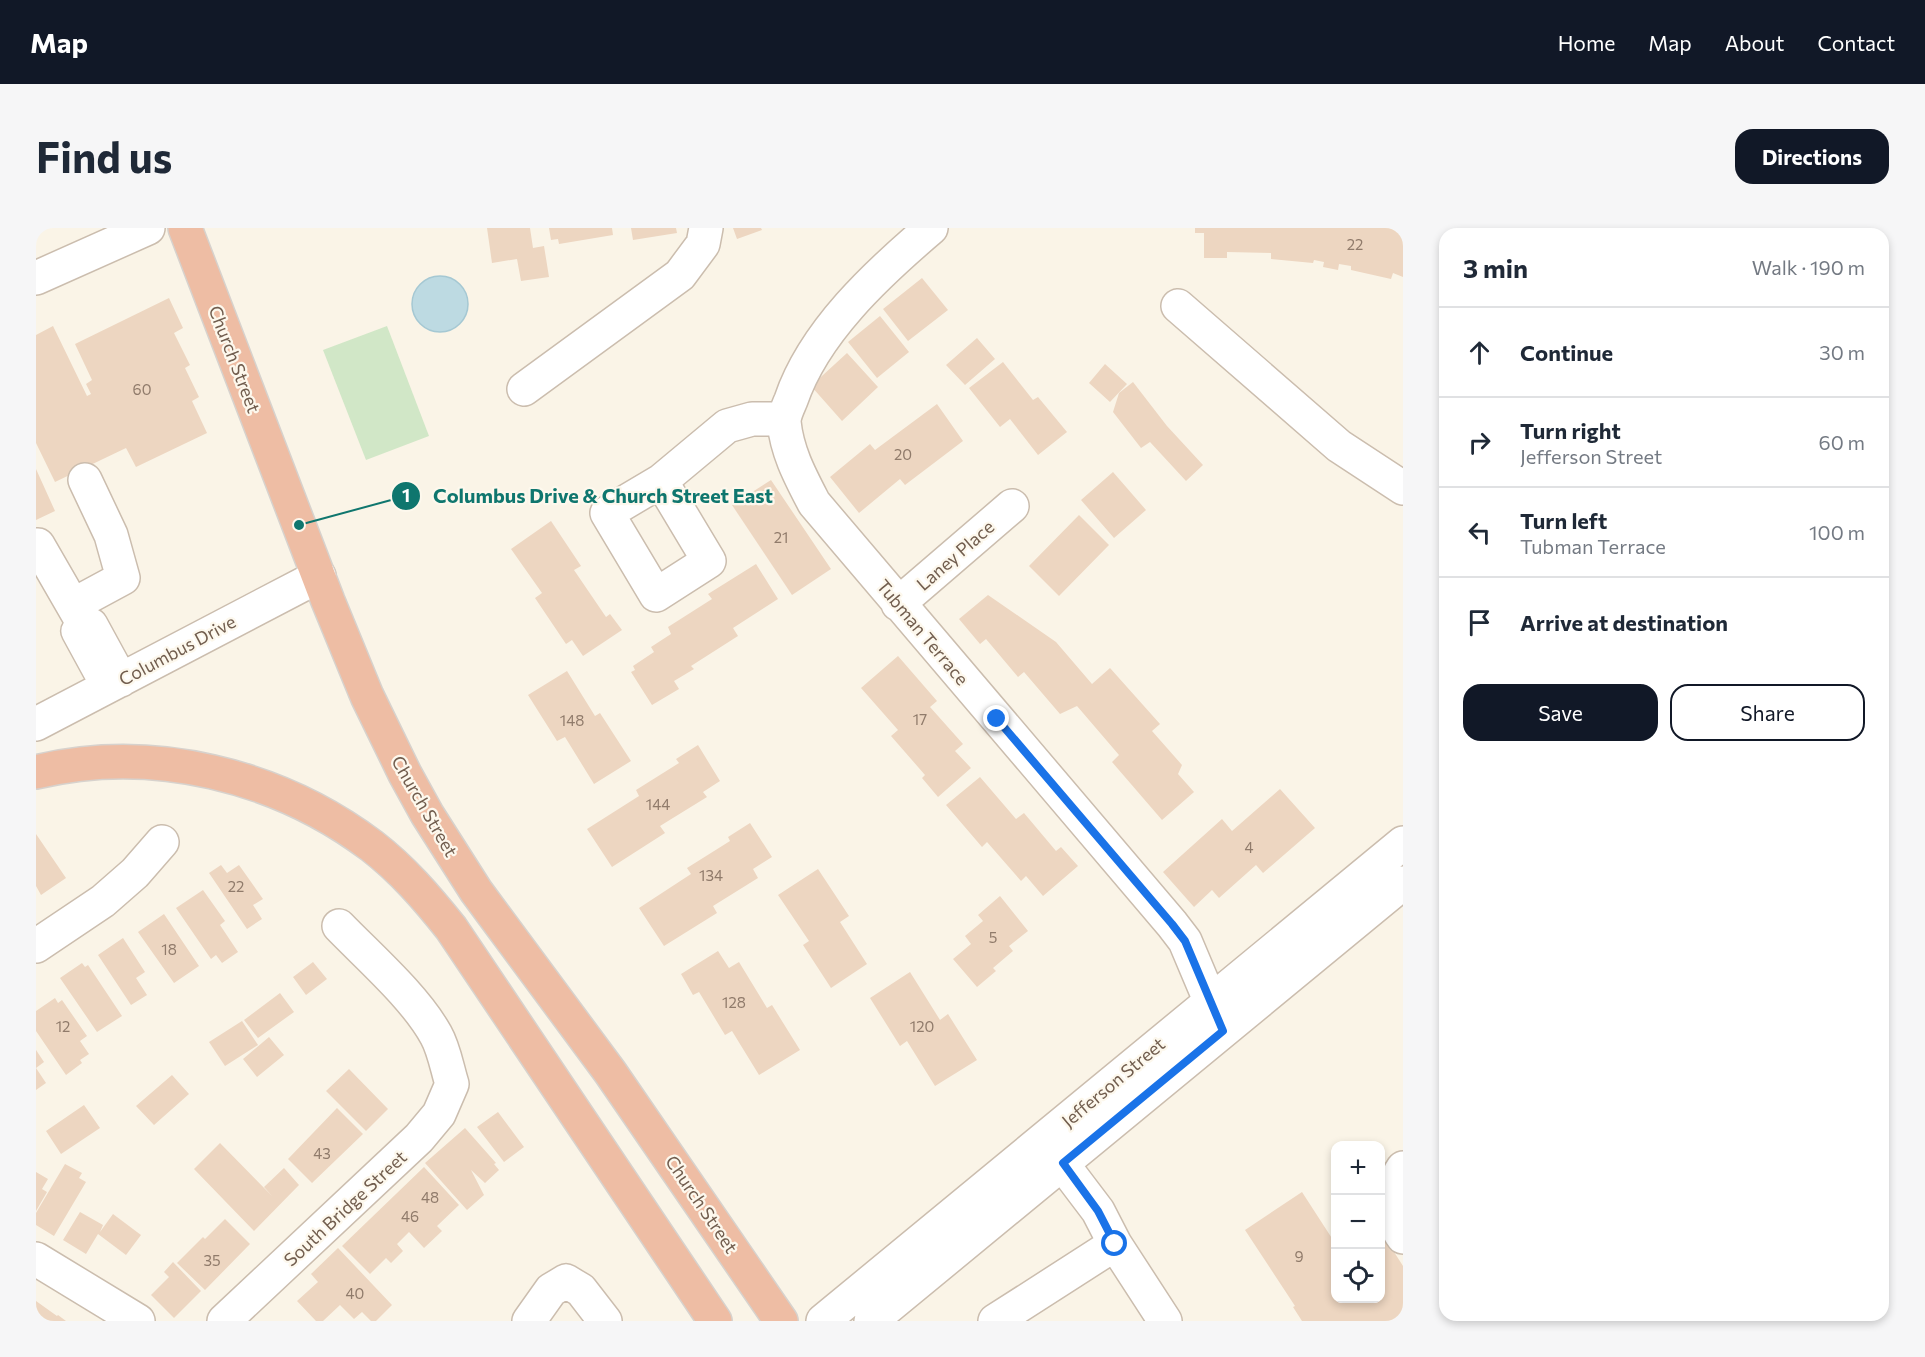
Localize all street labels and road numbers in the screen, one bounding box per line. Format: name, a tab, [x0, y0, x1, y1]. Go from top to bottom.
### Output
street label: Church Street	[204, 302, 266, 416]
street label: Laney Place	[912, 515, 998, 595]
street label: Tubman Terrace	[872, 575, 974, 689]
street label: Columbus Drive	[115, 610, 239, 690]
street label: Church Street	[387, 752, 463, 860]
street label: Jefferson Street	[1057, 1032, 1169, 1132]
street label: South Bridge Street	[279, 1145, 411, 1271]
street label: Church Street	[661, 1151, 743, 1257]

